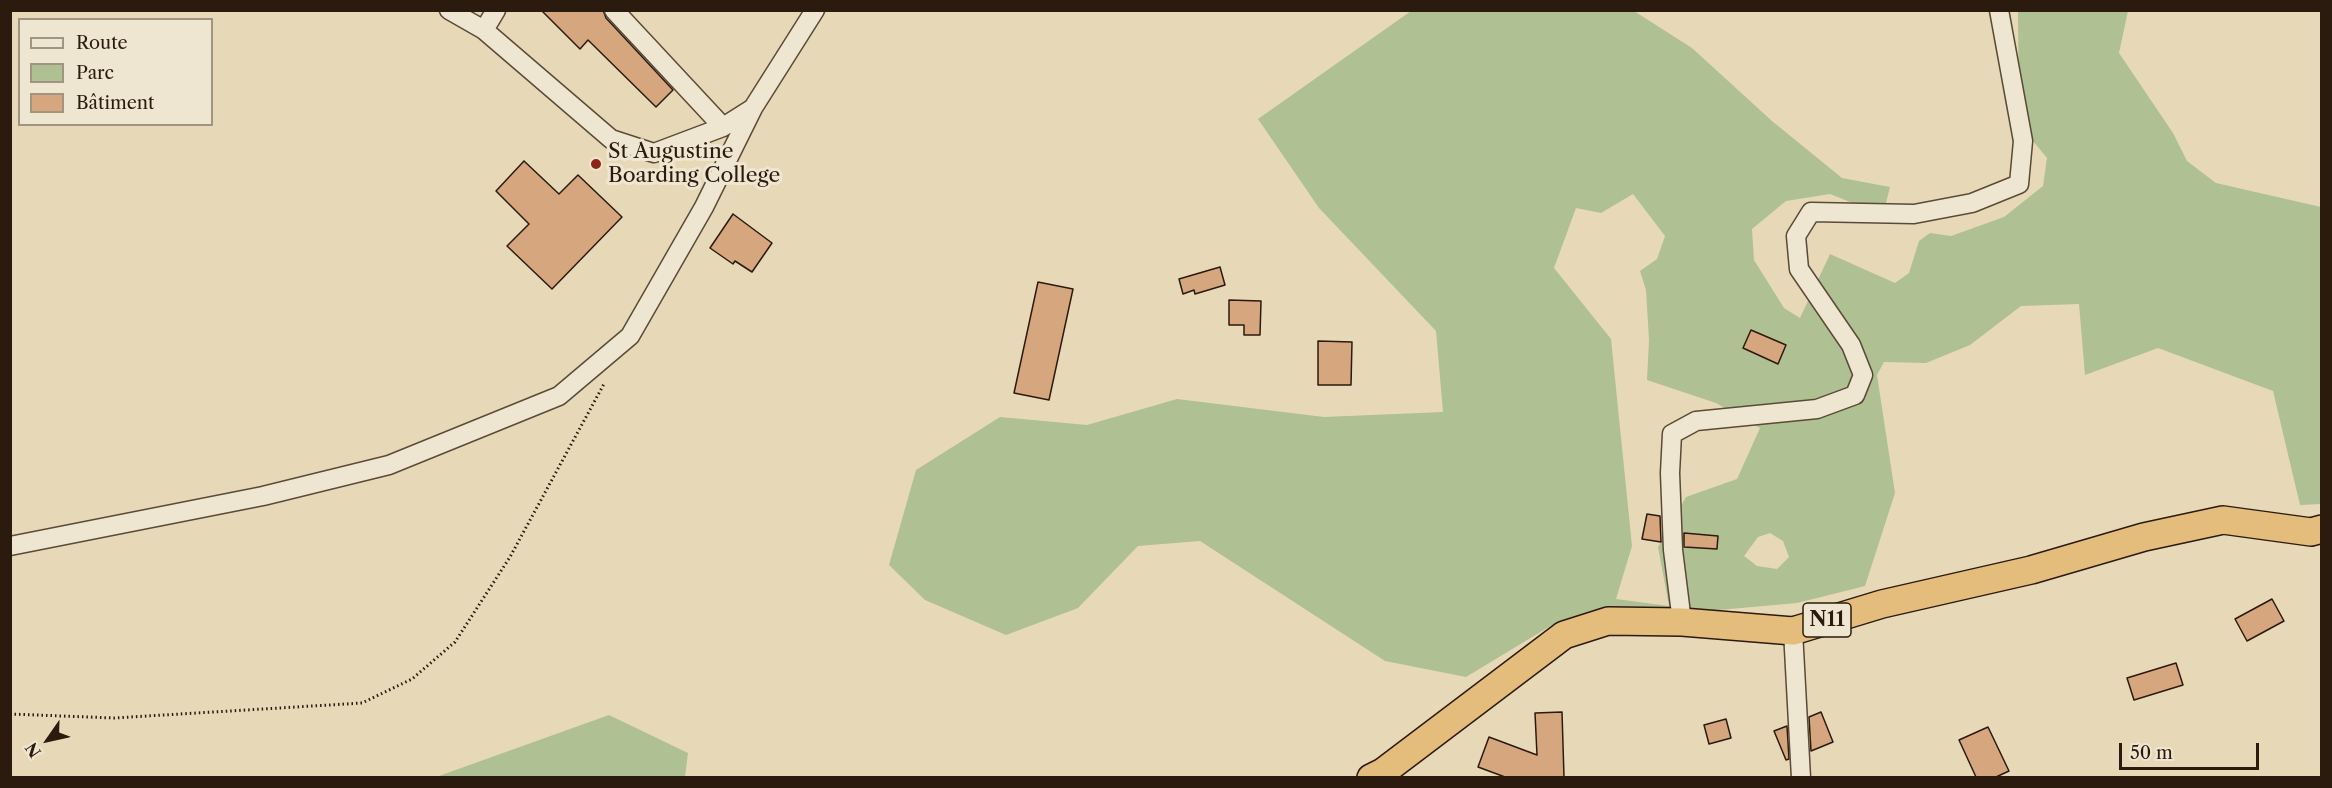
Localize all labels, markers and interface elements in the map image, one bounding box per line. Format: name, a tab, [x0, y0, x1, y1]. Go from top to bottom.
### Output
legend	[18, 18, 213, 126]
text: Route	[76, 32, 128, 54]
text: Parc	[76, 62, 114, 84]
text: Bâtiment	[76, 92, 154, 114]
place label: St Augustine Boarding College	[608, 139, 780, 189]
marker: St Augustine Boarding College	[589, 157, 603, 171]
road number: N11	[1803, 603, 1851, 637]
north arrow	[18, 710, 78, 770]
scale bar	[2122, 731, 2262, 769]
text: N	[21, 739, 45, 761]
text: 50 m	[2130, 742, 2173, 764]

